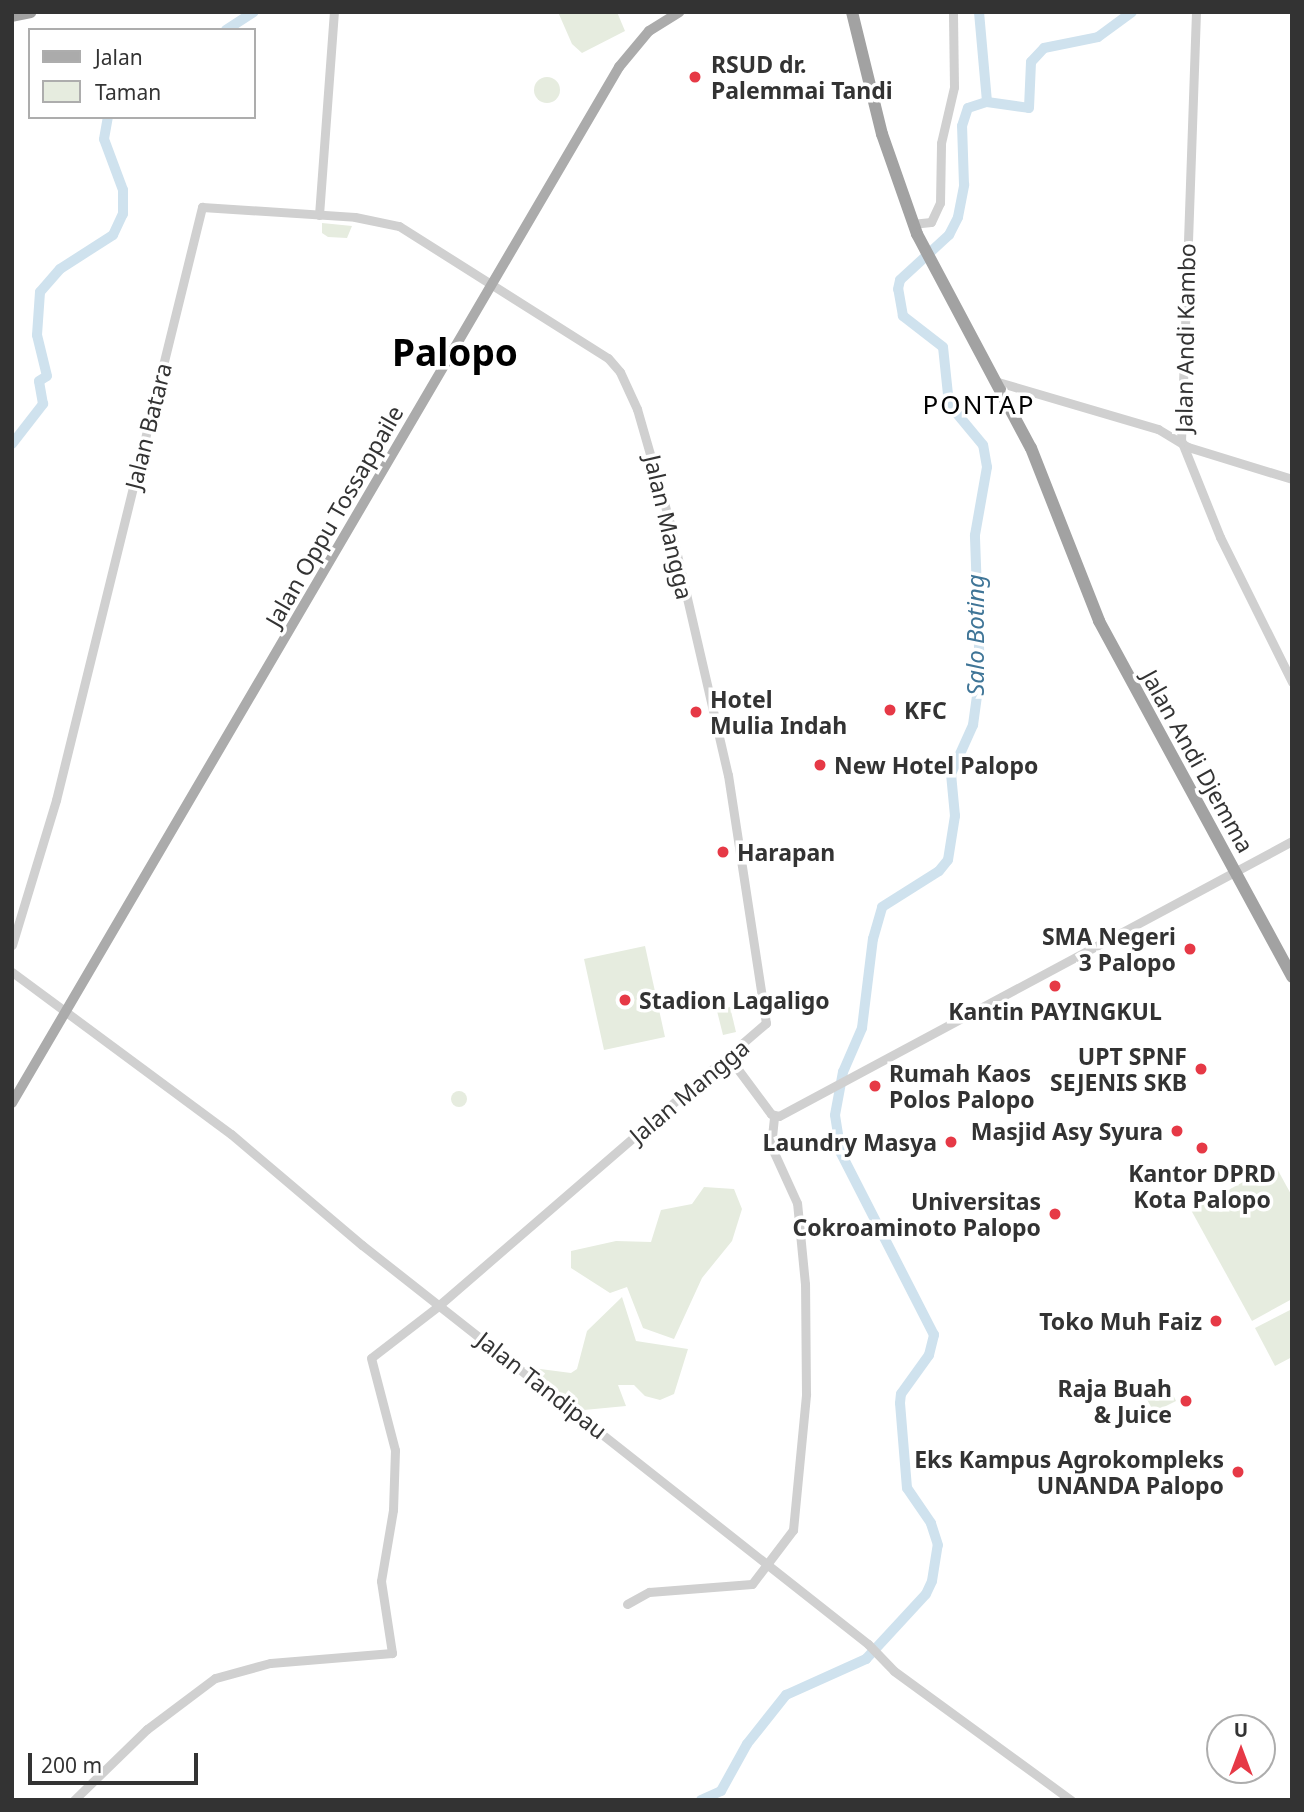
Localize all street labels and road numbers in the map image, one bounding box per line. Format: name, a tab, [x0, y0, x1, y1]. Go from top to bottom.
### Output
street label: Jalan Andi Kambo	[1170, 243, 1200, 433]
street label: Jalan Batara	[119, 360, 177, 492]
street label: Jalan Oppu Tossappaile	[259, 401, 409, 631]
street label: Jalan Mangga	[639, 452, 699, 602]
street label: Jalan Andi Djemma	[1136, 665, 1260, 857]
street label: Jalan Mangga	[624, 1033, 754, 1149]
street label: Jalan Tandipau	[471, 1326, 613, 1444]

